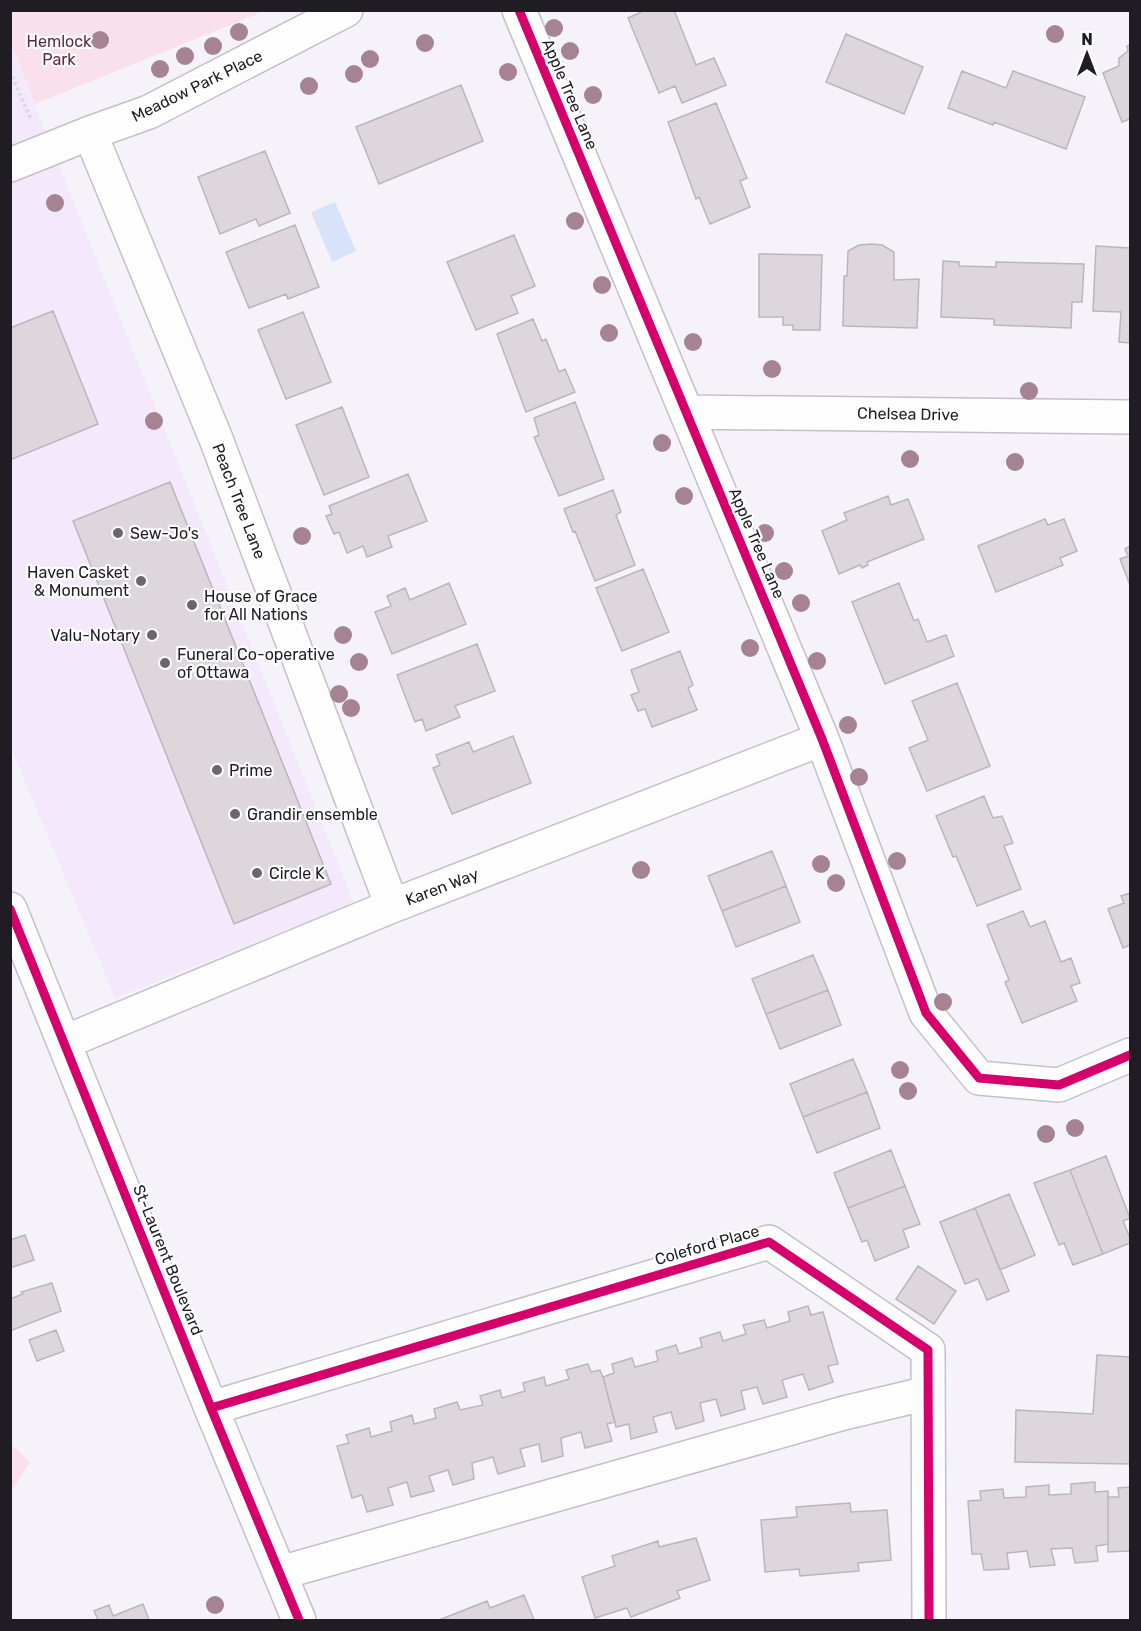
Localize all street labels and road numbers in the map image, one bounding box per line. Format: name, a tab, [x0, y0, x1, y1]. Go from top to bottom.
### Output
street label: Apple Tree Lane	[538, 36, 602, 152]
street label: Meadow Park Place	[128, 46, 266, 126]
street label: Chelsea Drive	[857, 404, 959, 424]
street label: Peach Tree Lane	[208, 441, 270, 562]
street label: Apple Tree Lane	[725, 485, 789, 601]
street label: Karen Way	[403, 864, 481, 910]
street label: St-Laurent Boulevard	[129, 1182, 207, 1338]
street label: Coleford Place	[653, 1221, 762, 1269]

